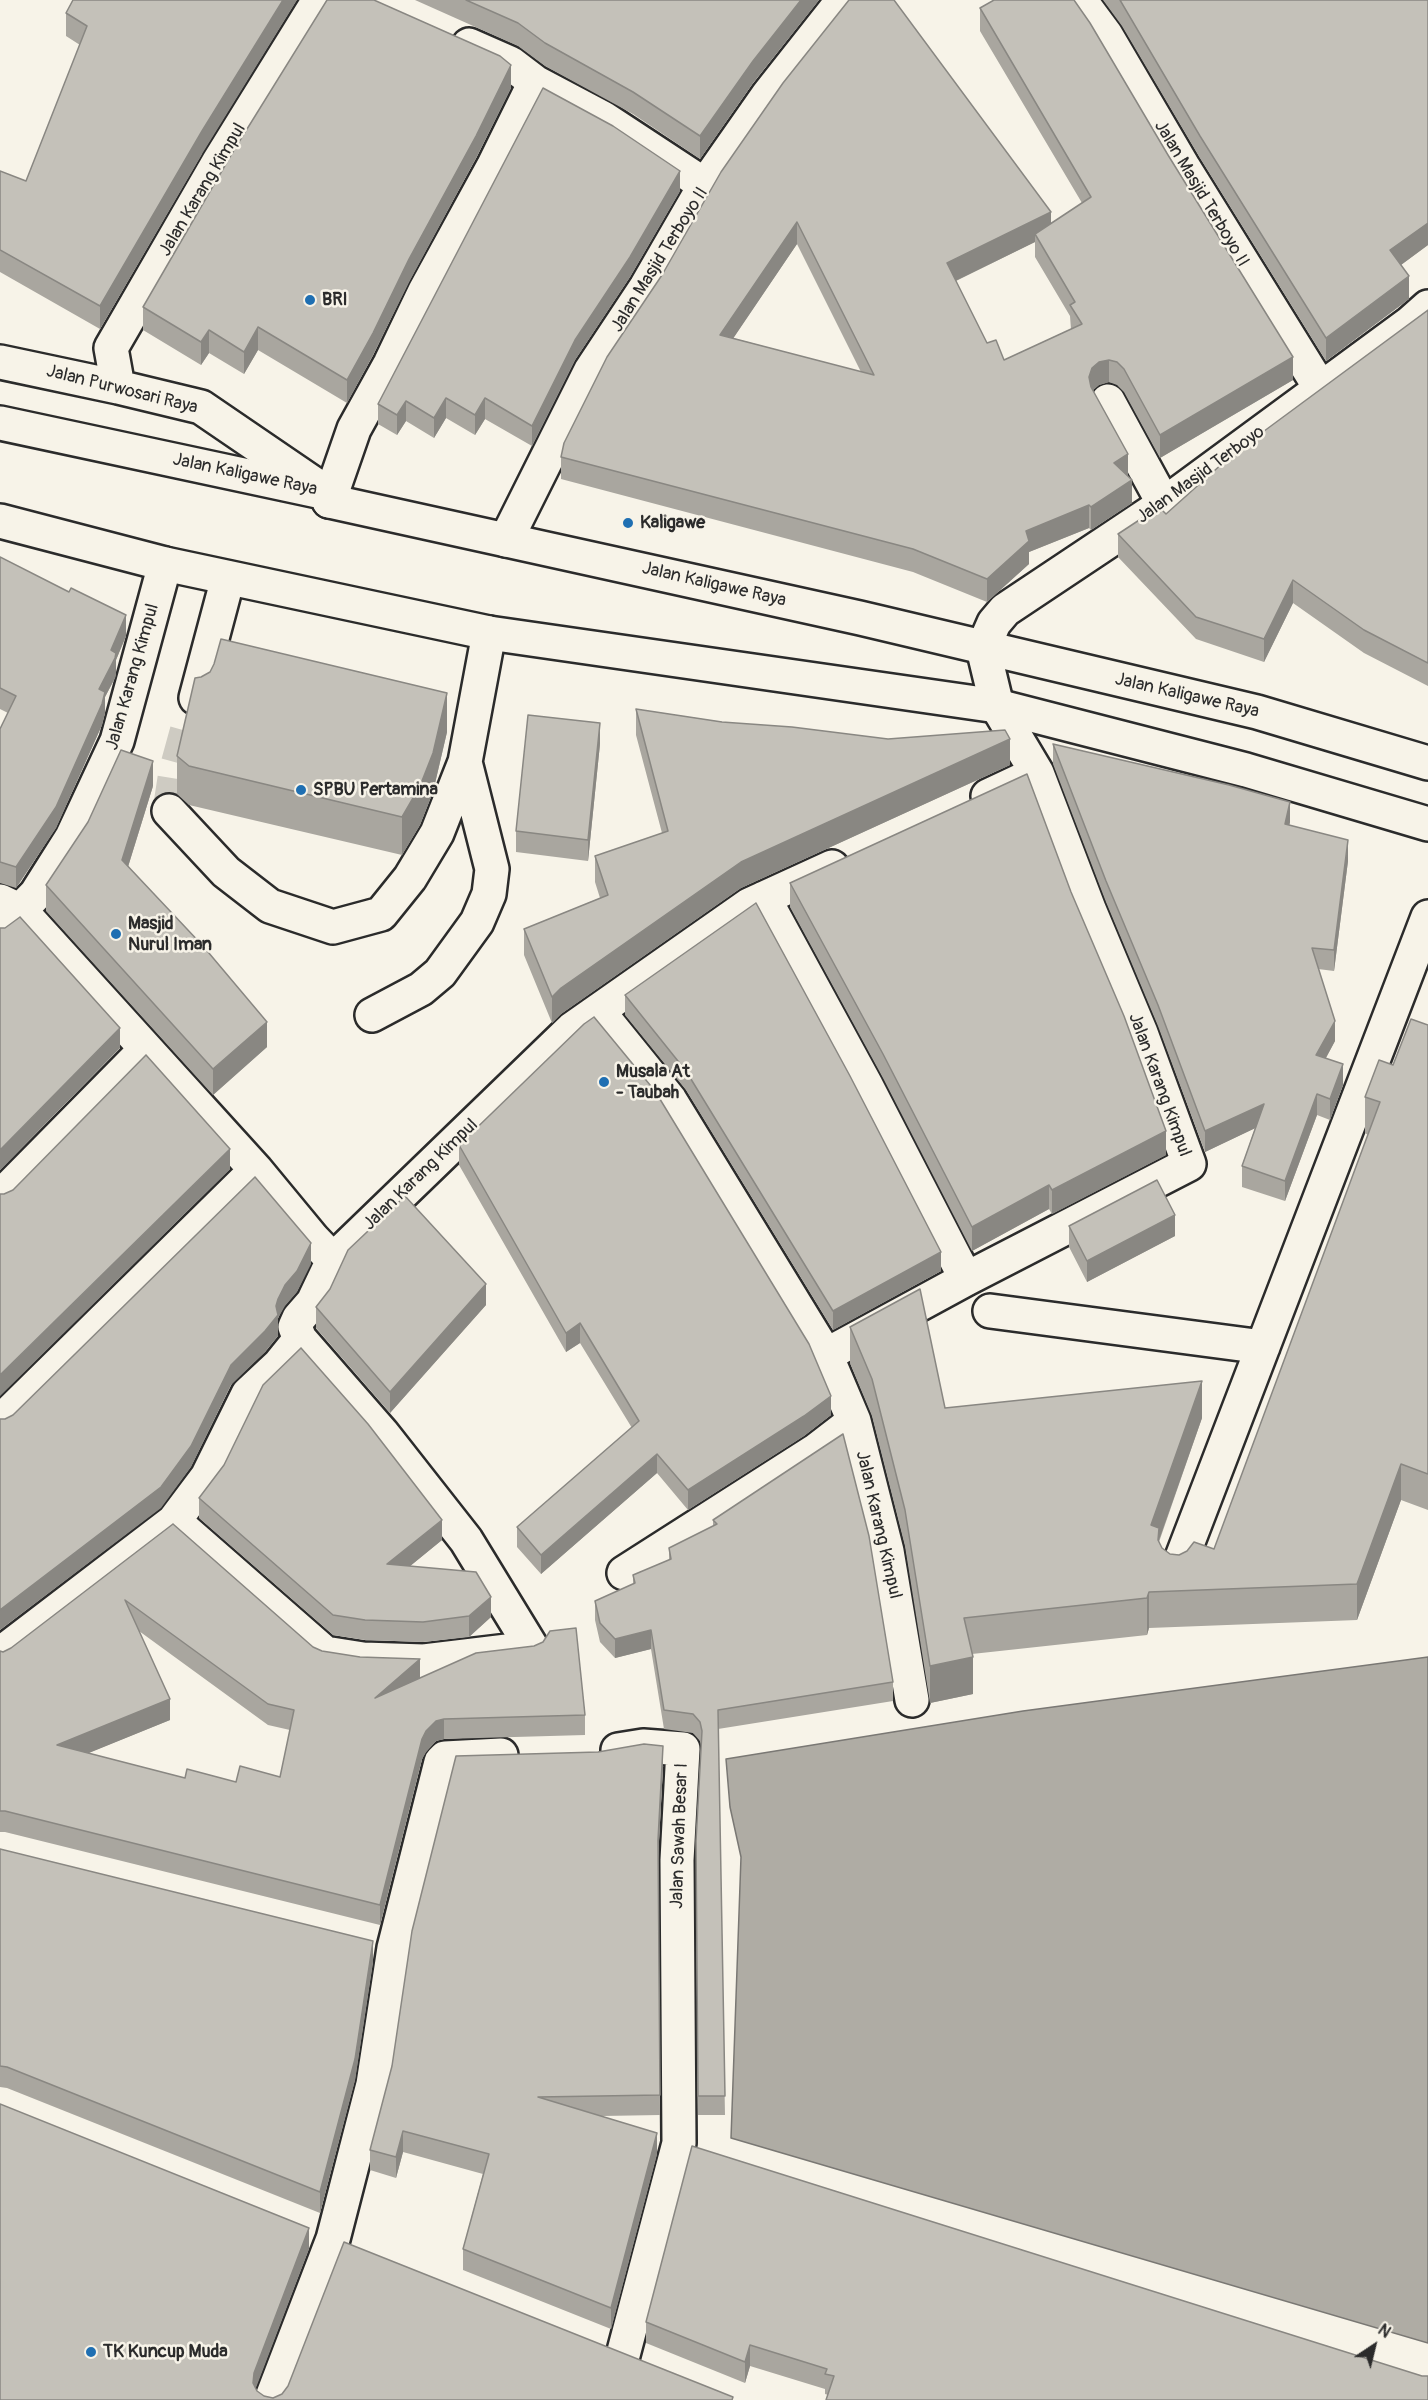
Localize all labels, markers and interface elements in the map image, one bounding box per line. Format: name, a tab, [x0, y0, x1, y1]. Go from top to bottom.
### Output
street label: Jalan Masjid Terboyo II	[1149, 117, 1253, 271]
street label: Jalan Karang Kimpul	[155, 120, 251, 260]
street label: Jalan Masjid Terboyo II	[607, 184, 713, 336]
place label: BRI	[322, 289, 348, 311]
marker: BRI	[303, 293, 317, 307]
street label: Jalan Purwosari Raya	[44, 361, 200, 419]
street label: Jalan Masjid Terboyo	[1133, 421, 1269, 529]
street label: Jalan Kaligawe Raya	[171, 449, 319, 501]
place label: Kaligawe	[640, 512, 705, 534]
marker: Kaligawe	[621, 516, 635, 530]
street label: Jalan Kaligawe Raya	[640, 558, 788, 612]
street label: Jalan Karang Kimpul	[102, 601, 164, 753]
street label: Jalan Kaligawe Raya	[1113, 669, 1261, 723]
place label: SPBU Pertamina	[313, 779, 438, 801]
marker: SPBU Pertamina	[294, 783, 308, 797]
place label: Masjid Nurul Iman	[128, 913, 212, 956]
marker: Masjid Nurul Iman	[109, 927, 123, 941]
street label: Jalan Karang Kimpul	[1123, 1010, 1195, 1160]
place label: Musala At - Taubah	[616, 1061, 690, 1104]
marker: Musala At - Taubah	[597, 1075, 611, 1089]
street label: Jalan Karang Kimpul	[359, 1115, 483, 1235]
street label: Jalan Karang Kimpul	[850, 1449, 906, 1601]
street label: Jalan Sawah Besar I	[667, 1763, 693, 1909]
north arrow	[1344, 2316, 1404, 2376]
text: N	[1374, 2320, 1394, 2343]
place label: TK Kuncup Muda	[103, 2341, 228, 2363]
marker: TK Kuncup Muda	[84, 2345, 98, 2359]

